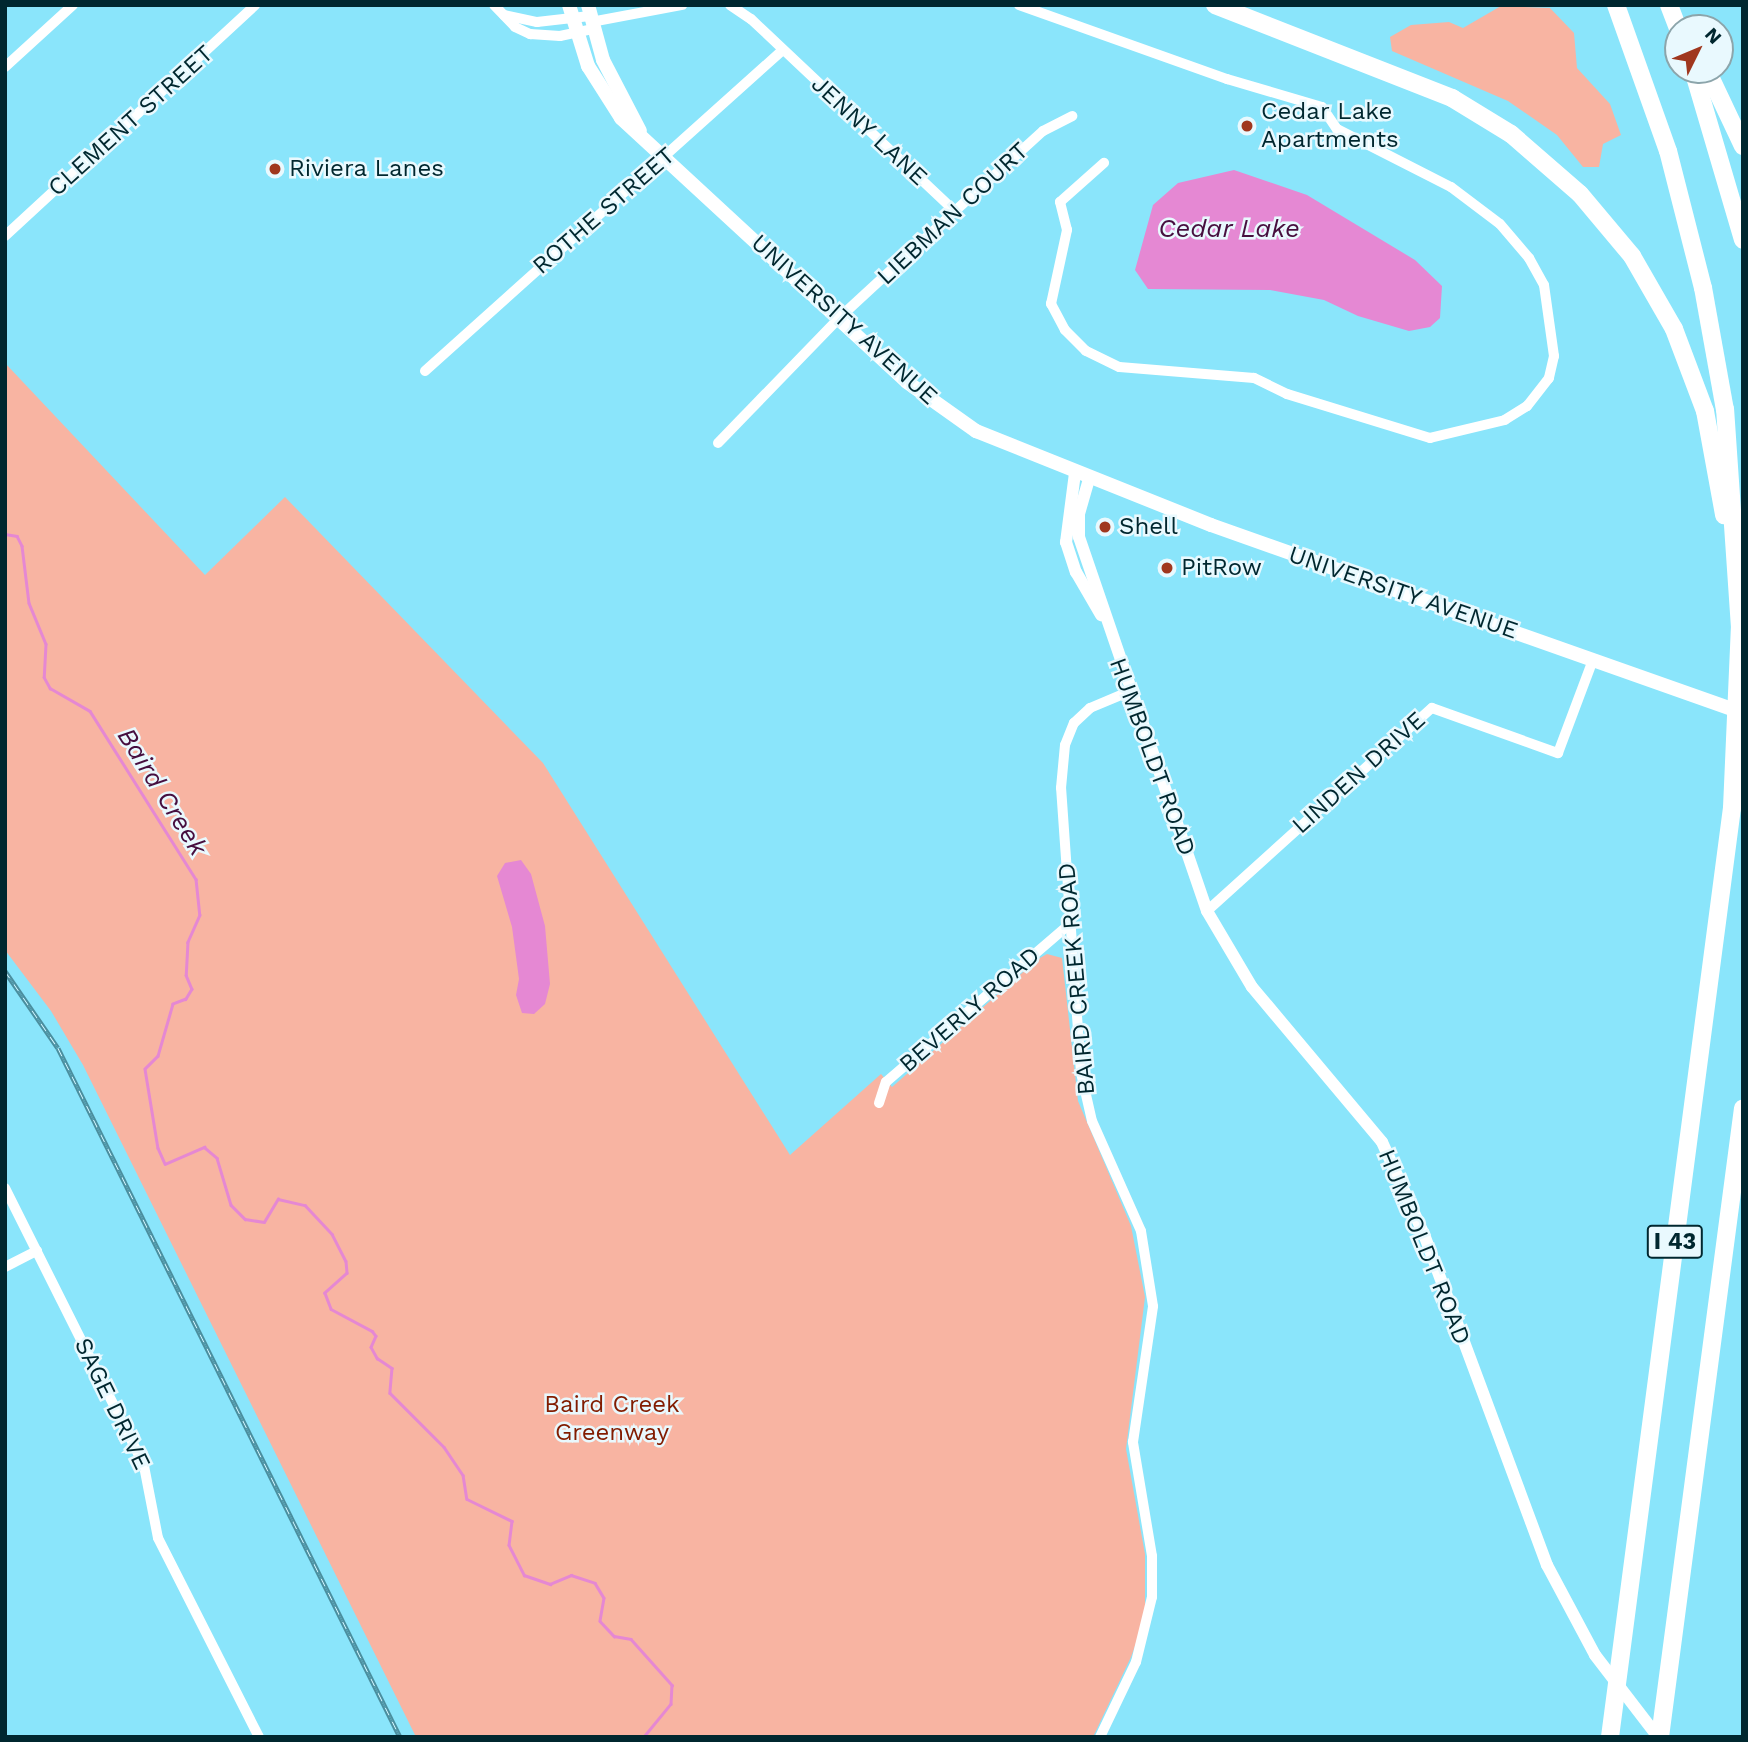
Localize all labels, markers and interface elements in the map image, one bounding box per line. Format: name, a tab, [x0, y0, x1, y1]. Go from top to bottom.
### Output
north arrow	[1664, 14, 1734, 84]
text: N	[1700, 23, 1726, 49]
street label: CLEMENT STREET	[42, 39, 220, 203]
street label: JENNY LANE	[805, 70, 933, 192]
place label: Cedar Lake Apartments	[1261, 98, 1399, 154]
marker: Cedar Lake Apartments	[1239, 118, 1255, 134]
street label: LIEBMAN COURT	[872, 137, 1034, 291]
street label: ROTHE STREET	[527, 141, 681, 281]
place label: Riviera Lanes	[289, 155, 444, 183]
marker: Riviera Lanes	[267, 161, 283, 177]
water label: Cedar Lake	[1158, 213, 1300, 245]
street label: UNIVERSITY AVENUE	[744, 228, 944, 412]
place label: Shell	[1119, 513, 1178, 541]
marker: Shell	[1097, 519, 1113, 535]
street label: UNIVERSITY AVENUE	[1284, 540, 1522, 646]
place label: PitRow	[1181, 554, 1262, 582]
marker: PitRow	[1159, 560, 1175, 576]
street label: HUMBOLDT ROAD	[1103, 654, 1201, 860]
street label: LINDEN DRIVE	[1287, 706, 1431, 840]
water label: Baird Creek	[110, 722, 214, 862]
street label: BAIRD CREEK ROAD	[1052, 862, 1102, 1096]
street label: BEVERLY ROAD	[893, 941, 1047, 1079]
street label: HUMBOLDT ROAD	[1372, 1145, 1476, 1349]
road number: I 43	[1645, 1222, 1705, 1261]
street label: SAGE DRIVE	[68, 1334, 156, 1474]
park label: Baird Creek Greenway	[544, 1391, 680, 1447]

